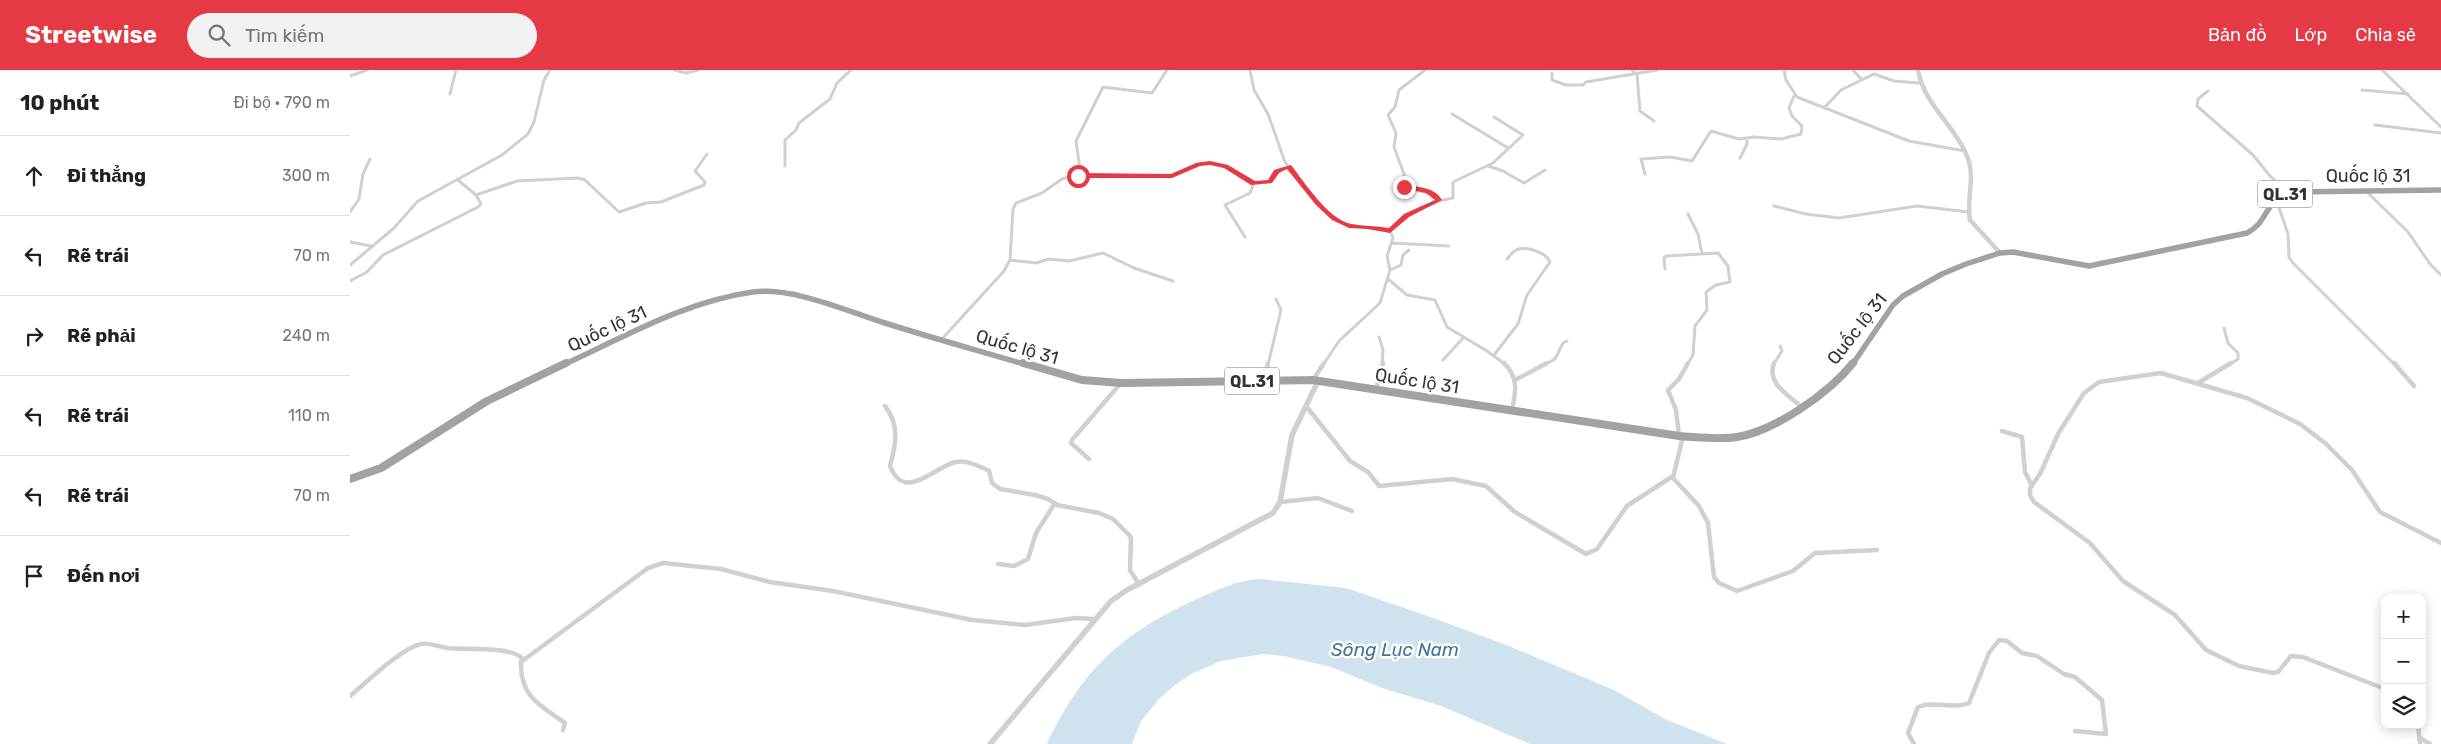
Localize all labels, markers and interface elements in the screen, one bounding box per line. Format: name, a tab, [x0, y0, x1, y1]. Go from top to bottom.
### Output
search box	[187, 13, 537, 58]
text: Streetwise	[25, 21, 157, 49]
icon: search	[205, 21, 233, 49]
text: Tìm kiếm	[245, 24, 324, 47]
text: Bản đồ	[2208, 24, 2266, 46]
text: Lớp	[2294, 24, 2327, 46]
text: Chia sẻ	[2355, 24, 2416, 46]
text: 10 phút	[20, 90, 99, 115]
text: Đi bộ · 790 m	[234, 93, 330, 112]
icon: ahead	[20, 162, 48, 190]
text: Đi thẳng	[67, 164, 146, 187]
street label: Quốc lộ 31	[2326, 164, 2410, 187]
route start	[1067, 165, 1090, 188]
text: 300 m	[282, 166, 330, 185]
route end	[1393, 176, 1416, 199]
road number: QL.31	[2258, 180, 2312, 208]
icon: left	[20, 242, 48, 270]
text: Rẽ trái	[67, 244, 129, 267]
text: 70 m	[293, 246, 330, 265]
street label: Quốc lộ 31	[1822, 288, 1892, 369]
street label: Quốc lộ 31	[564, 300, 650, 357]
icon: right	[20, 322, 48, 350]
text: Rẽ phải	[67, 324, 136, 347]
street label: Quốc lộ 31	[973, 324, 1061, 369]
text: 240 m	[283, 326, 330, 345]
street label: Quốc lộ 31	[1373, 363, 1461, 398]
road number: QL.31	[1224, 368, 1280, 394]
icon: left	[20, 402, 48, 430]
text: Rẽ trái	[67, 404, 129, 427]
text: 110 m	[288, 406, 330, 425]
icon: left	[20, 482, 48, 510]
text: Rẽ trái	[67, 484, 129, 507]
text: 70 m	[293, 486, 330, 505]
icon: arrive	[20, 562, 48, 590]
text: Đến nơi	[67, 564, 140, 587]
map controls	[2381, 594, 2426, 729]
button: +	[2381, 594, 2426, 639]
water label: Sông Lục Nam	[1331, 638, 1459, 661]
button: −	[2381, 639, 2426, 684]
button: layers	[2381, 684, 2426, 729]

